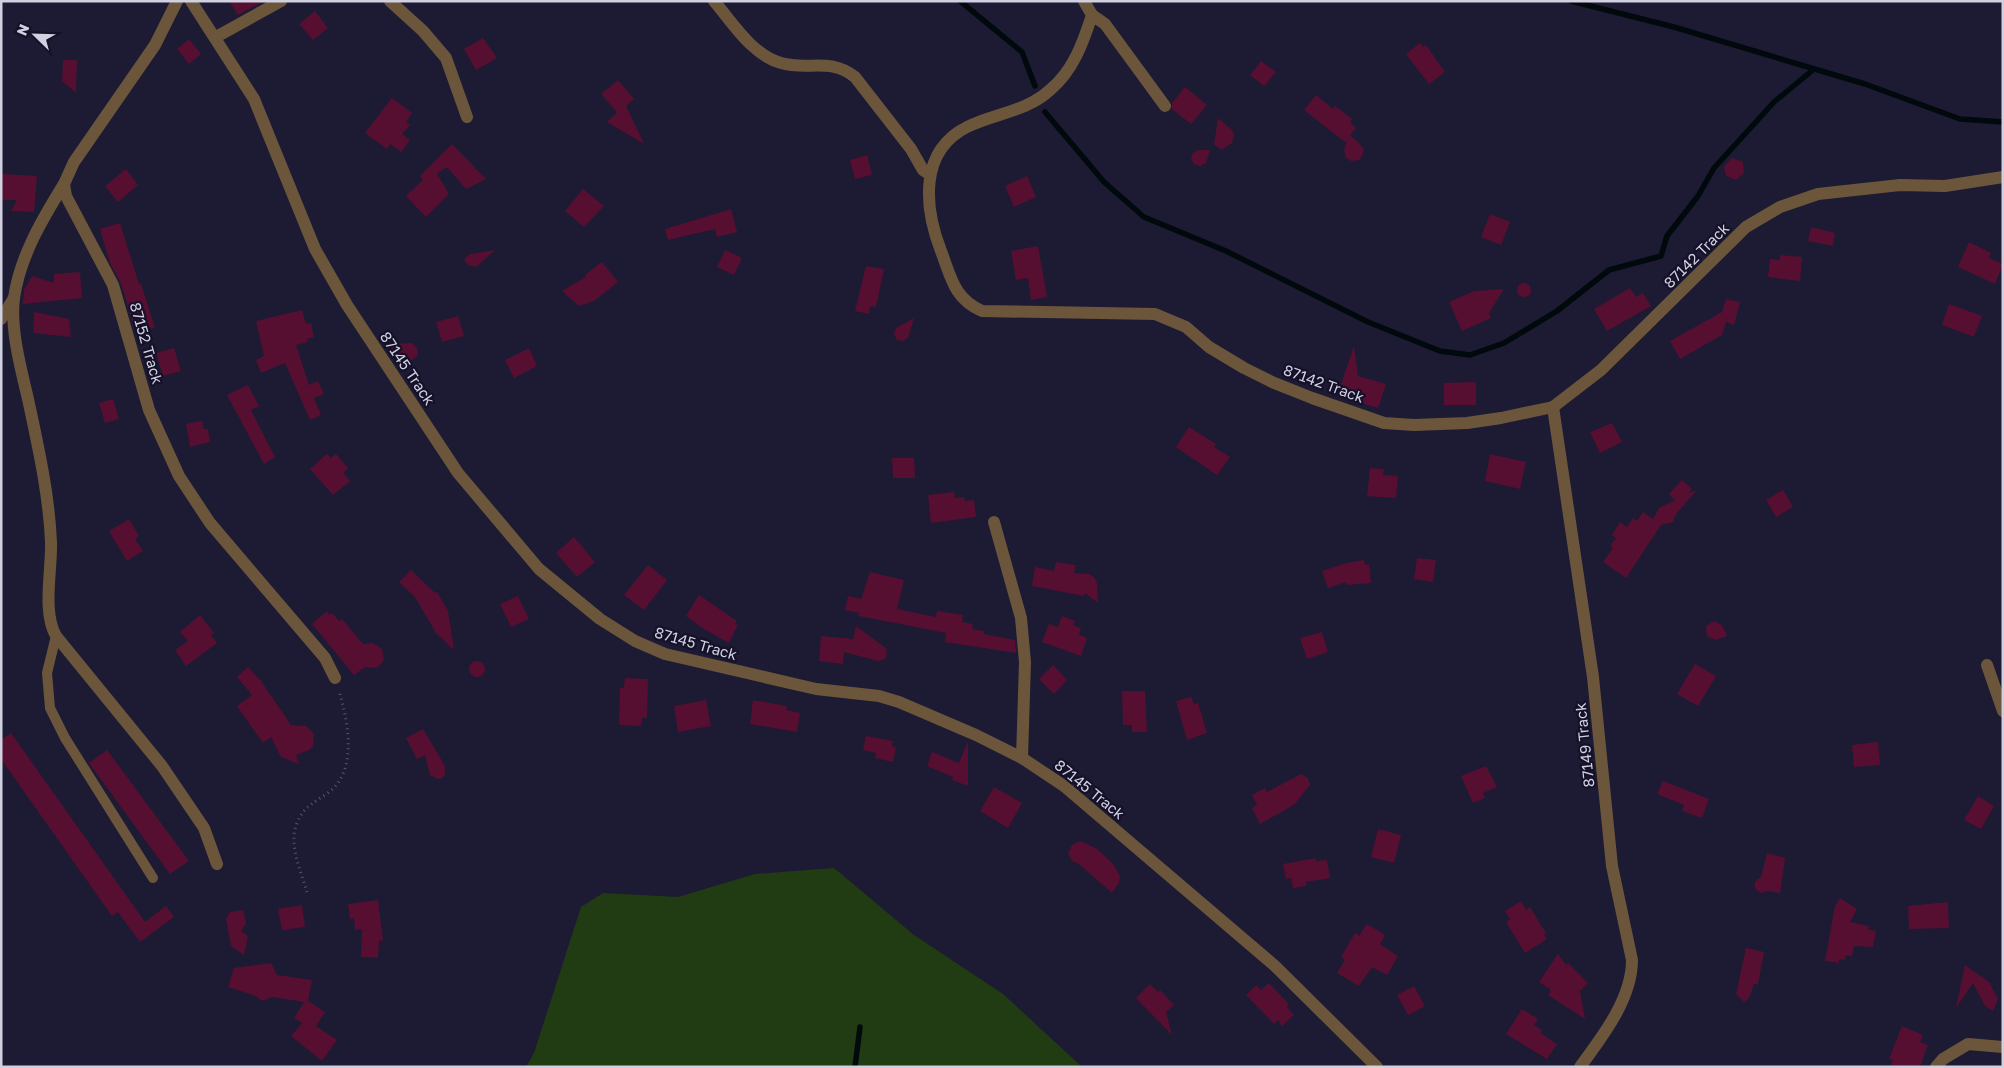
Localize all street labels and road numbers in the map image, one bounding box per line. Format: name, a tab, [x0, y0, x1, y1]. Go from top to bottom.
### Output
street label: 87142 Track	[1660, 218, 1733, 291]
street label: 87152 Track	[127, 300, 167, 386]
street label: 87145 Track	[377, 328, 439, 409]
street label: 87142 Track	[1281, 360, 1367, 406]
street label: 87145 Track	[653, 623, 740, 663]
street label: 87149 Track	[1571, 701, 1597, 788]
street label: 87145 Track	[1051, 755, 1129, 823]

